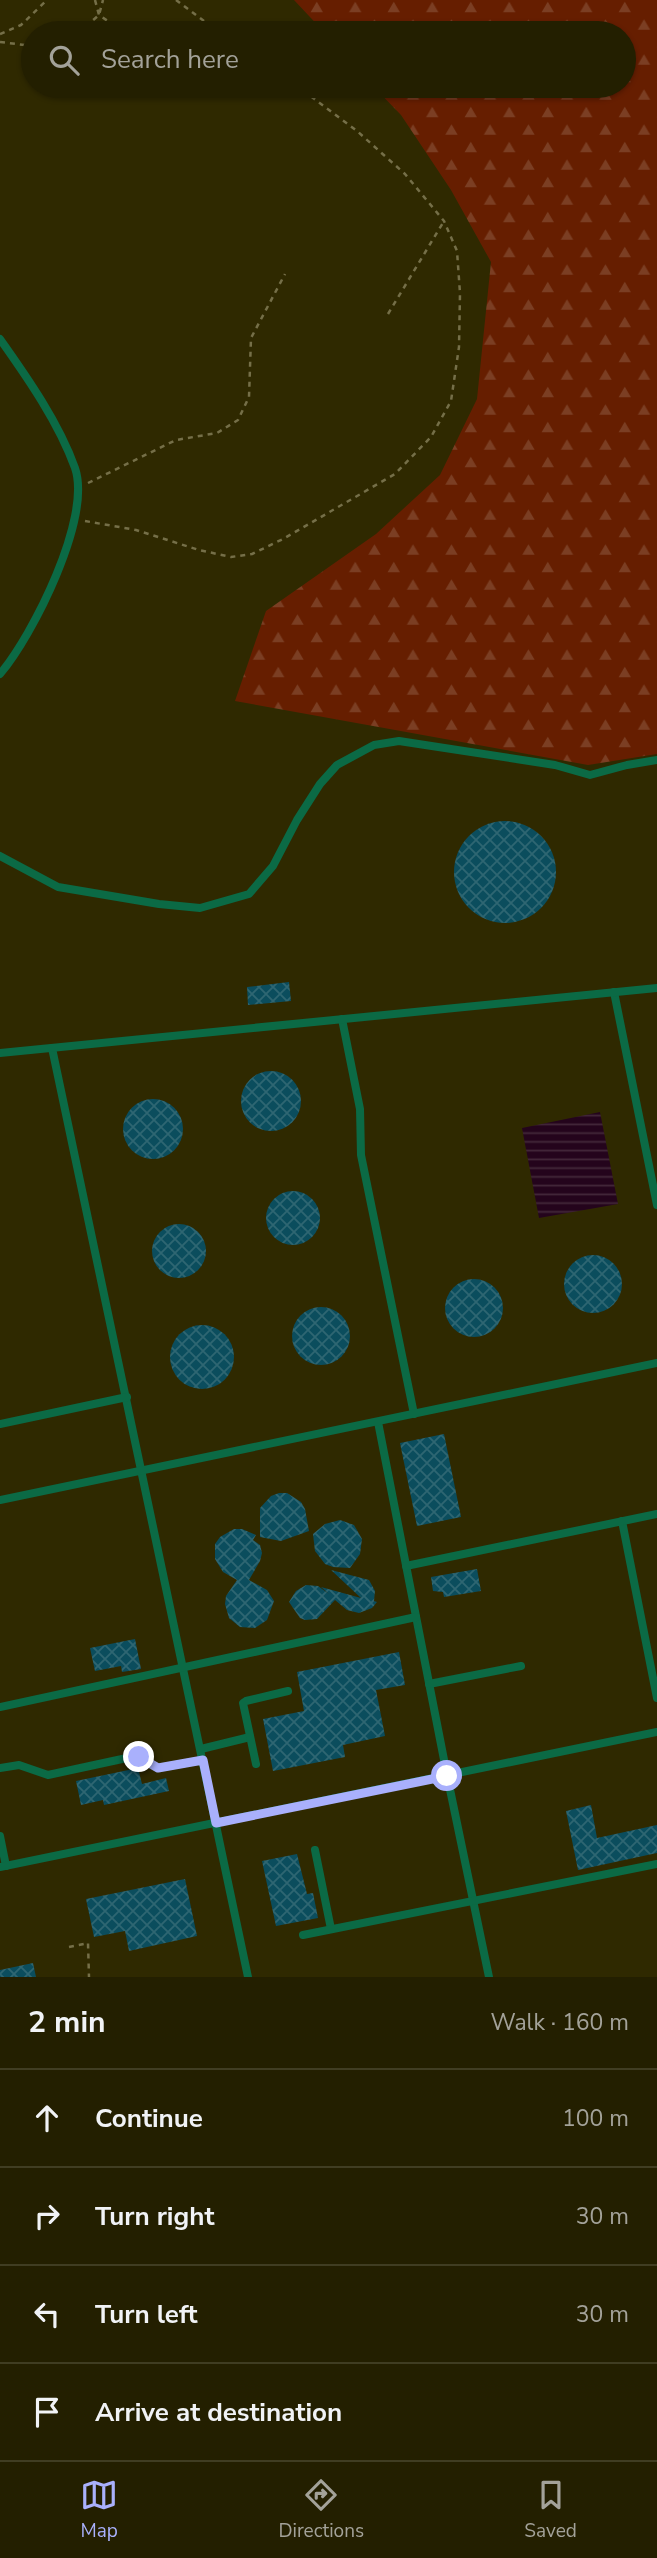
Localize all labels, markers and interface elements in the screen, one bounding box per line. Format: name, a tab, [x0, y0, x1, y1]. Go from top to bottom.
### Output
search box	[21, 21, 636, 98]
icon: search	[45, 41, 83, 79]
text: Search here	[101, 42, 239, 77]
route end	[123, 1741, 154, 1772]
route start	[431, 1760, 462, 1791]
text: 2 min	[28, 2002, 106, 2043]
text: Walk · 160 m	[490, 2007, 629, 2038]
icon: ahead	[28, 2099, 66, 2137]
text: Continue	[95, 2101, 203, 2136]
text: 100 m	[562, 2103, 629, 2134]
icon: right	[28, 2197, 66, 2235]
text: Turn right	[95, 2199, 214, 2234]
text: 30 m	[576, 2201, 629, 2232]
icon: left	[28, 2295, 66, 2333]
text: Turn left	[95, 2297, 198, 2332]
text: 30 m	[576, 2299, 629, 2330]
icon: arrive	[28, 2393, 66, 2431]
text: Arrive at destination	[95, 2395, 342, 2430]
tab: Map	[80, 2476, 118, 2544]
tab: Directions	[278, 2476, 364, 2544]
tab: Saved	[524, 2476, 577, 2544]

